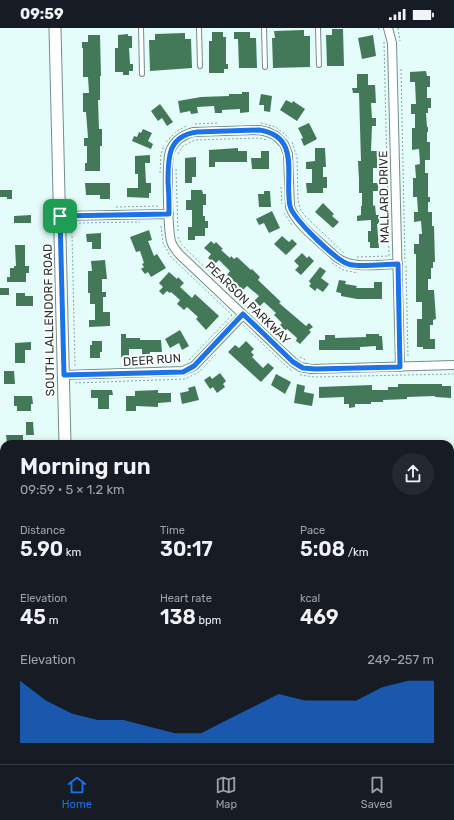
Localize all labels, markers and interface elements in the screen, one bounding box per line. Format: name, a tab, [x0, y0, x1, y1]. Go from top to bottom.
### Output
text: 09:59	[20, 5, 64, 23]
street label: MALLARD DRIVE	[376, 151, 392, 243]
pin	[43, 199, 77, 233]
icon: arrive	[49, 205, 71, 227]
street label: SOUTH LALLENDORF ROAD	[41, 244, 57, 396]
street label: PEARSON PARKWAY	[203, 259, 293, 347]
street label: DEER RUN	[122, 351, 182, 369]
text: Morning run	[20, 453, 151, 480]
button: share	[392, 453, 434, 495]
text: 09:59 · 5 × 1.2 km	[20, 482, 125, 497]
text: Distance	[20, 524, 65, 537]
text: Time	[160, 524, 185, 537]
text: Pace	[300, 524, 325, 537]
text: 5.90	[20, 537, 63, 561]
text: 30:17	[160, 537, 213, 561]
text: 5:08	[300, 537, 345, 561]
text: km	[63, 546, 81, 559]
text: /km	[345, 546, 368, 559]
text: Elevation	[20, 592, 67, 605]
text: Heart rate	[160, 592, 212, 605]
text: kcal	[300, 592, 320, 605]
text: 45	[20, 605, 46, 629]
text: 138	[160, 605, 196, 629]
text: 469	[300, 605, 339, 629]
text: m	[46, 614, 58, 627]
text: bpm	[196, 614, 221, 627]
text: Elevation	[20, 652, 76, 667]
text: 249–257 m	[367, 652, 434, 667]
tab: Home	[62, 774, 92, 811]
tab: Map	[215, 774, 237, 811]
tab: Saved	[361, 774, 392, 811]

